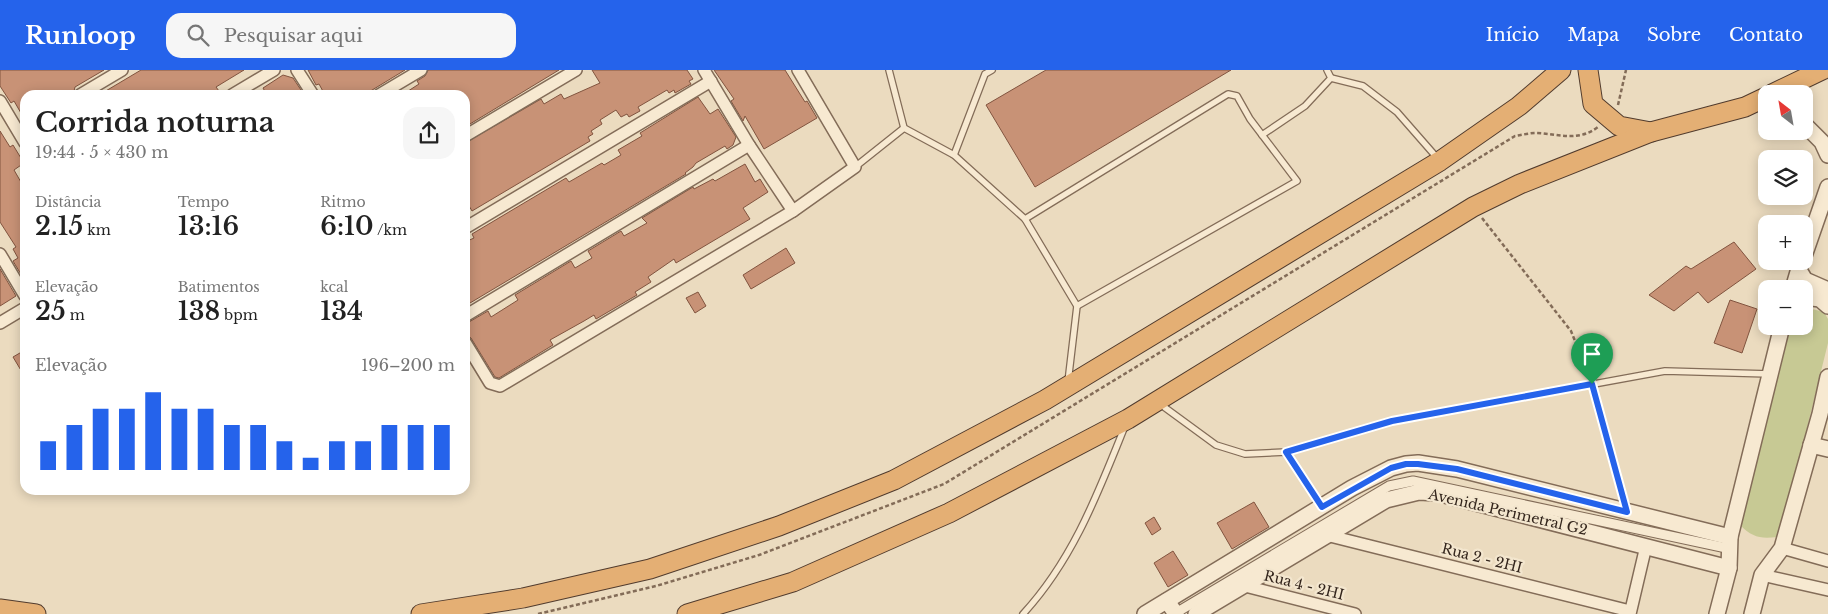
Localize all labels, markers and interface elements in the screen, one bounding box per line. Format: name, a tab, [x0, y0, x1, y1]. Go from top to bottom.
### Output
search box	[166, 13, 516, 58]
text: Runloop	[25, 21, 136, 50]
icon: search	[184, 21, 212, 49]
text: Pesquisar aqui	[224, 24, 363, 47]
text: Início	[1486, 24, 1539, 46]
text: Mapa	[1567, 24, 1619, 46]
text: Sobre	[1647, 24, 1701, 46]
text: Contato	[1729, 24, 1803, 46]
north arrow	[1758, 85, 1812, 140]
map controls	[1758, 85, 1813, 335]
text: Corrida noturna	[35, 105, 275, 140]
button: share	[403, 107, 455, 159]
text: 19:44 · 5 × 430 m	[35, 142, 168, 162]
button: layers	[1758, 150, 1813, 205]
text: Distância	[35, 193, 101, 211]
text: Tempo	[178, 193, 229, 211]
text: Ritmo	[320, 193, 366, 211]
text: 2.15	[35, 211, 83, 242]
text: 13:16	[178, 211, 239, 242]
text: 6:10	[320, 211, 374, 242]
button: +	[1758, 215, 1813, 270]
text: km	[83, 221, 111, 239]
text: /km	[374, 221, 407, 239]
text: Elevação	[35, 278, 98, 296]
text: Batimentos	[178, 278, 260, 296]
text: kcal	[320, 278, 348, 296]
button: −	[1758, 280, 1813, 335]
text: 25	[35, 296, 66, 327]
text: 138	[178, 296, 220, 327]
text: 134	[320, 296, 363, 327]
text: m	[66, 306, 85, 324]
text: bpm	[220, 306, 258, 324]
pin	[1571, 333, 1613, 384]
icon: arrive	[1578, 340, 1606, 368]
text: Elevação	[35, 355, 107, 375]
text: 196–200 m	[361, 355, 455, 375]
street label: Avenida Perimetral G2	[1426, 485, 1589, 539]
street label: Rua 2 - 2HI	[1440, 539, 1524, 577]
street label: Rua 4 - 2HI	[1262, 566, 1346, 604]

